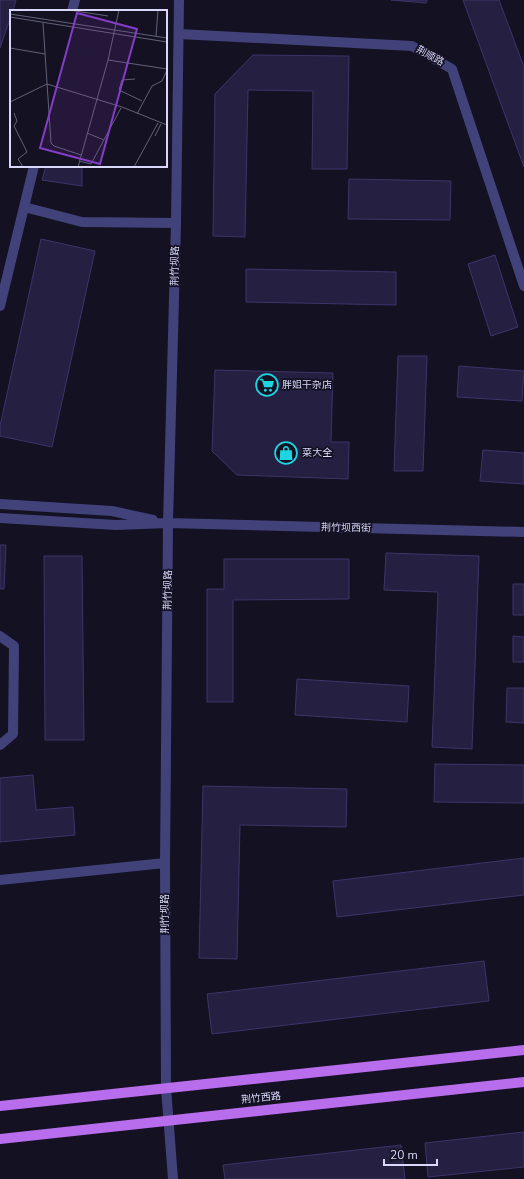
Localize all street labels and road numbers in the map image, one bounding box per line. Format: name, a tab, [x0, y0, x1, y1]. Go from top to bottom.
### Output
street label: 荆顺路	[413, 43, 447, 69]
street label: 荆竹坝路	[168, 246, 182, 286]
street label: 荆竹坝西街	[321, 521, 371, 535]
street label: 荆竹坝路	[161, 570, 175, 610]
street label: 荆竹坝路	[158, 894, 172, 934]
street label: 荆竹西路	[240, 1089, 282, 1107]

